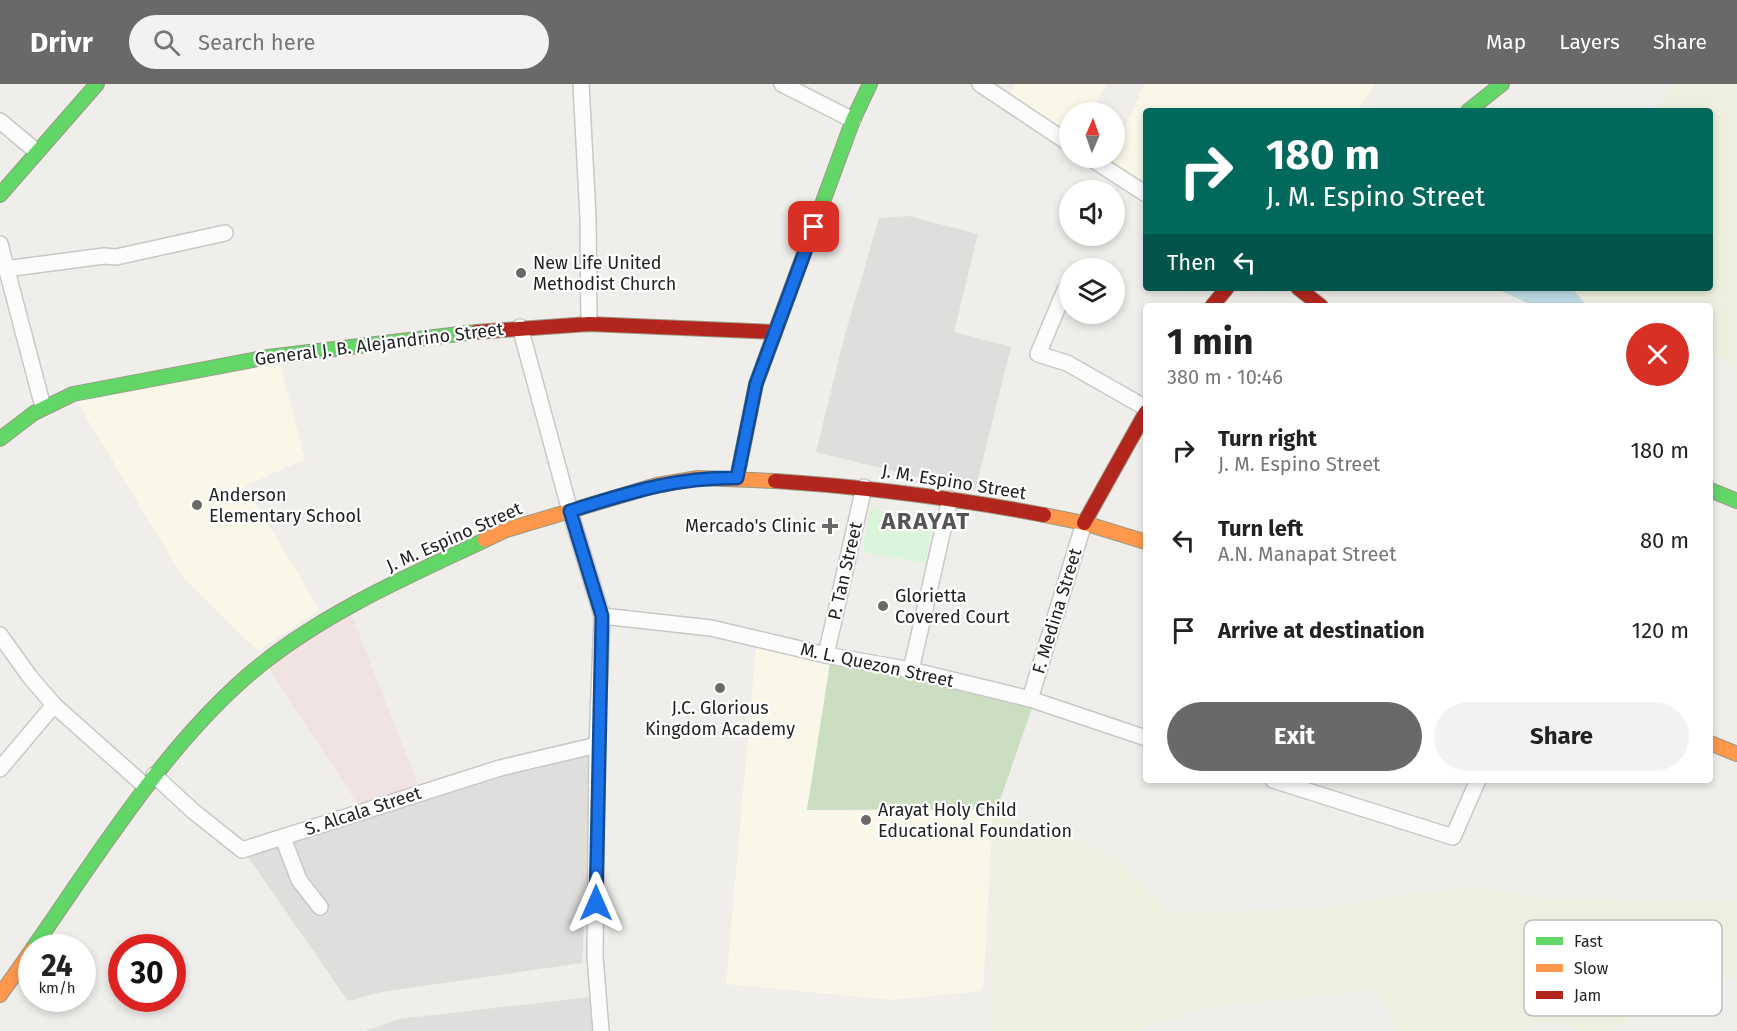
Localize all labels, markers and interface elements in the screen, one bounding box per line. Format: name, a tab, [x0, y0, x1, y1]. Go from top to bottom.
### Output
search box	[129, 15, 549, 69]
text: Drivr	[30, 26, 93, 59]
icon: search	[150, 26, 183, 59]
text: Search here	[198, 29, 315, 56]
text: Map	[1486, 29, 1526, 55]
text: Layers	[1559, 29, 1620, 55]
text: Share	[1653, 29, 1707, 55]
north arrow	[1059, 102, 1125, 168]
map controls	[1059, 102, 1125, 324]
text: 180 m	[1266, 130, 1380, 180]
icon: right	[1167, 132, 1245, 210]
button: sound	[1059, 180, 1125, 246]
text: J. M. Espino Street	[1266, 181, 1485, 213]
pin	[788, 201, 839, 252]
icon: arrive	[797, 210, 830, 243]
icon: left	[1228, 246, 1261, 279]
text: Then	[1167, 249, 1216, 276]
place label: New Life United Methodist Church	[533, 252, 676, 295]
button: layers	[1059, 258, 1125, 324]
marker: New Life United Methodist Church	[514, 266, 528, 280]
street label: General J. B. Alejandrino Street	[253, 318, 505, 370]
text: 1 min	[1167, 320, 1254, 364]
button: close	[1626, 323, 1689, 386]
text: 380 m · 10:46	[1167, 365, 1283, 389]
text: Turn right	[1218, 425, 1317, 452]
icon: right	[1167, 434, 1200, 467]
text: 180 m	[1630, 437, 1689, 464]
text: J. M. Espino Street	[1218, 452, 1380, 476]
street label: J. M. Espino Street	[880, 460, 1028, 504]
place label: Anderson Elementary School	[209, 484, 361, 527]
street label: J. M. Espino Street	[383, 497, 526, 577]
marker: Anderson Elementary School	[190, 498, 204, 512]
district label: ARAYAT	[880, 507, 971, 535]
place label: Mercado's Clinic	[685, 515, 816, 537]
text: Turn left	[1218, 515, 1303, 542]
marker: Mercado's Clinic	[821, 517, 839, 535]
street label: P. Tan Street	[823, 519, 867, 622]
icon: left	[1167, 524, 1200, 557]
text: 80 m	[1640, 527, 1689, 554]
text: A.N. Manapat Street	[1218, 542, 1396, 566]
street label: F. Medina Street	[1027, 545, 1087, 676]
place label: Glorietta Covered Court	[895, 585, 1010, 628]
marker: Glorietta Covered Court	[876, 599, 890, 613]
icon: arrive	[1167, 614, 1200, 647]
text: Arrive at destination	[1218, 617, 1425, 644]
text: 120 m	[1632, 617, 1689, 644]
street label: M. L. Quezon Street	[798, 638, 956, 692]
marker: J.C. Glorious Kingdom Academy	[713, 681, 727, 695]
place label: J.C. Glorious Kingdom Academy	[645, 697, 795, 740]
button: Exit	[1167, 702, 1422, 771]
button: Share	[1434, 702, 1689, 771]
street label: S. Alcala Street	[302, 782, 424, 840]
place label: Arayat Holy Child Educational Foundation	[878, 799, 1072, 842]
marker: Arayat Holy Child Educational Foundation	[859, 813, 873, 827]
position arrow	[564, 871, 628, 935]
legend	[1524, 920, 1722, 1016]
text: Fast	[1574, 932, 1603, 951]
speed limit sign: 30	[108, 934, 186, 1012]
text: 24	[41, 948, 73, 984]
text: Slow	[1574, 959, 1609, 978]
text: km/h	[38, 979, 76, 997]
text: Jam	[1574, 986, 1601, 1005]

